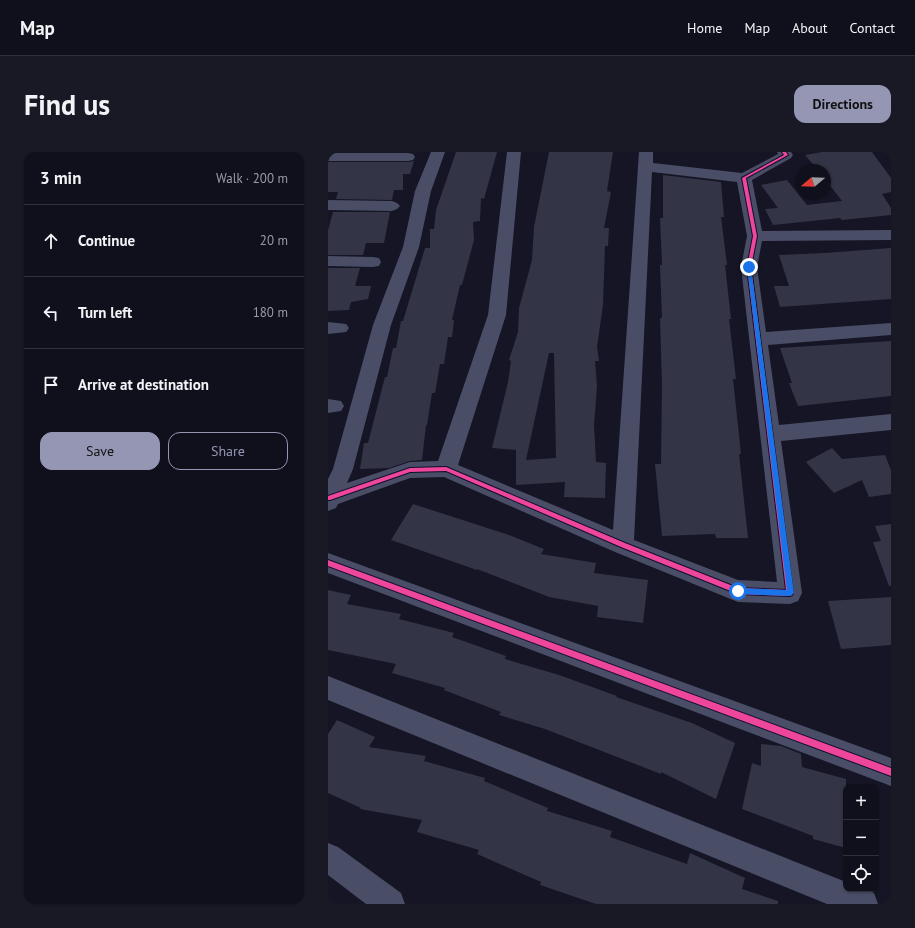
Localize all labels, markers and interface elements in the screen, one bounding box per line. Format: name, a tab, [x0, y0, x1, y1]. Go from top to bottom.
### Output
text: Map	[20, 16, 55, 40]
text: Home	[687, 19, 722, 37]
text: Map	[744, 19, 770, 37]
text: About	[792, 19, 828, 37]
text: Contact	[850, 19, 895, 37]
button: Directions	[794, 85, 891, 123]
text: Find us	[24, 86, 110, 123]
north arrow	[795, 164, 831, 200]
text: 3 min	[40, 167, 81, 189]
text: Walk · 200 m	[216, 170, 288, 187]
icon: ahead	[40, 230, 62, 252]
text: Continue	[78, 231, 135, 250]
text: 20 m	[260, 232, 288, 249]
route end	[740, 258, 758, 276]
icon: left	[40, 302, 62, 324]
text: Turn left	[78, 303, 132, 322]
text: 180 m	[253, 304, 288, 321]
icon: arrive	[40, 374, 62, 396]
text: Arrive at destination	[78, 375, 209, 394]
button: Save	[40, 432, 160, 470]
button: Share	[168, 432, 288, 470]
route start	[729, 582, 747, 600]
map controls	[843, 784, 879, 892]
button: +	[843, 784, 879, 820]
button: −	[843, 820, 879, 856]
button: locate	[843, 856, 879, 892]

